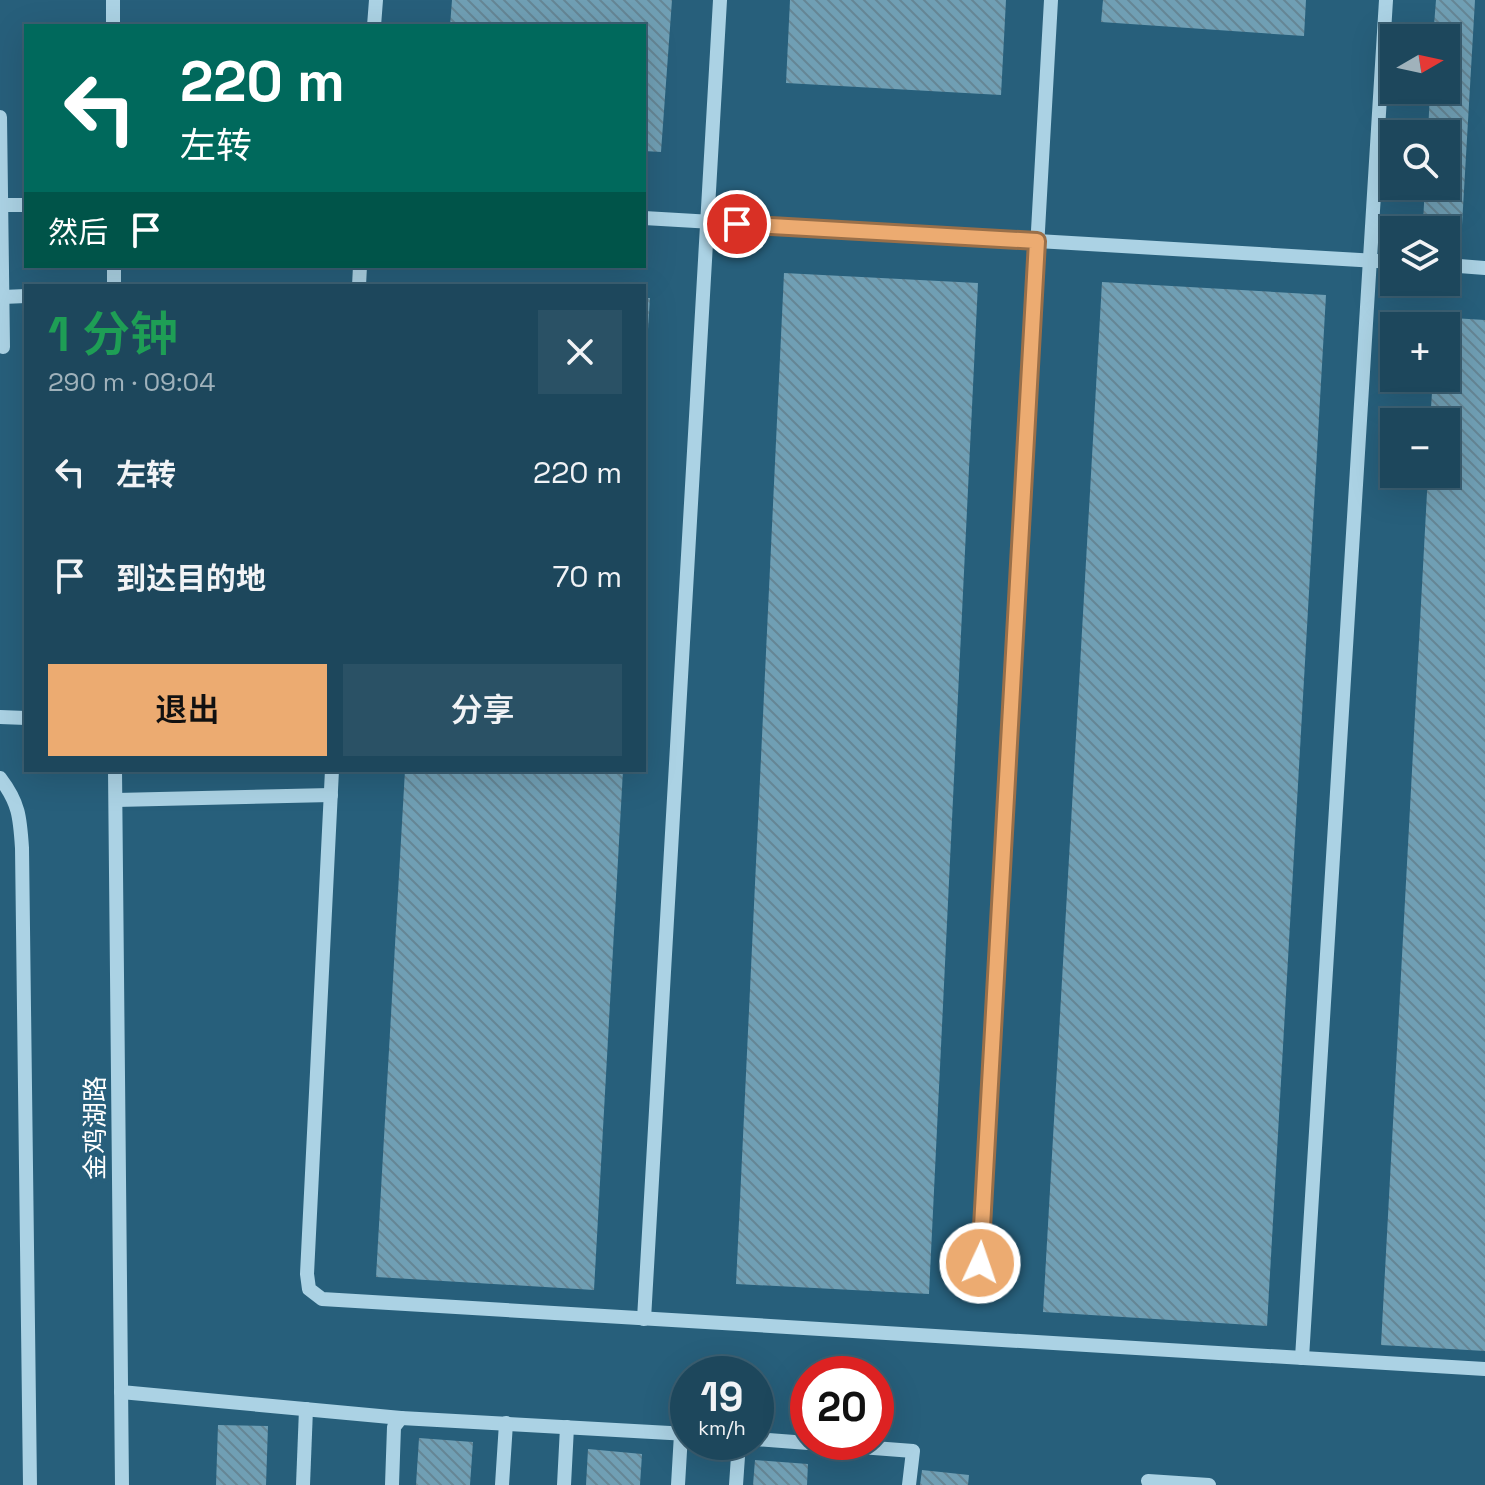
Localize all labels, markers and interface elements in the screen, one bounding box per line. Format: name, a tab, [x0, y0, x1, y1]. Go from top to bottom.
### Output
north arrow	[1380, 24, 1460, 104]
map controls	[1380, 24, 1460, 488]
text: 220 m	[180, 46, 345, 117]
icon: left	[48, 56, 152, 160]
button: search	[1380, 120, 1460, 200]
text: 左转	[180, 123, 252, 169]
pin	[703, 190, 771, 258]
icon: arrive	[715, 202, 759, 246]
icon: arrive	[124, 208, 168, 252]
text: 然后	[48, 213, 108, 252]
button: layers	[1380, 216, 1460, 296]
text: 1 分钟	[48, 304, 178, 365]
button: close	[538, 310, 622, 394]
button: +	[1380, 312, 1460, 392]
text: 290 m · 09:04	[48, 365, 216, 399]
button: −	[1380, 408, 1460, 488]
icon: left	[48, 450, 92, 494]
text: 220 m	[533, 453, 622, 492]
text: 左转	[116, 455, 176, 494]
icon: arrive	[48, 554, 92, 598]
text: 70 m	[553, 557, 622, 596]
text: 到达目的地	[116, 559, 266, 598]
button: 退出	[48, 664, 327, 756]
button: 分享	[343, 664, 622, 756]
street label: 金鸡湖路	[78, 1076, 112, 1180]
position arrow	[938, 1221, 1022, 1305]
speed limit sign: 20	[790, 1356, 894, 1460]
text: 19	[701, 1372, 743, 1423]
text: km/h	[698, 1415, 746, 1441]

